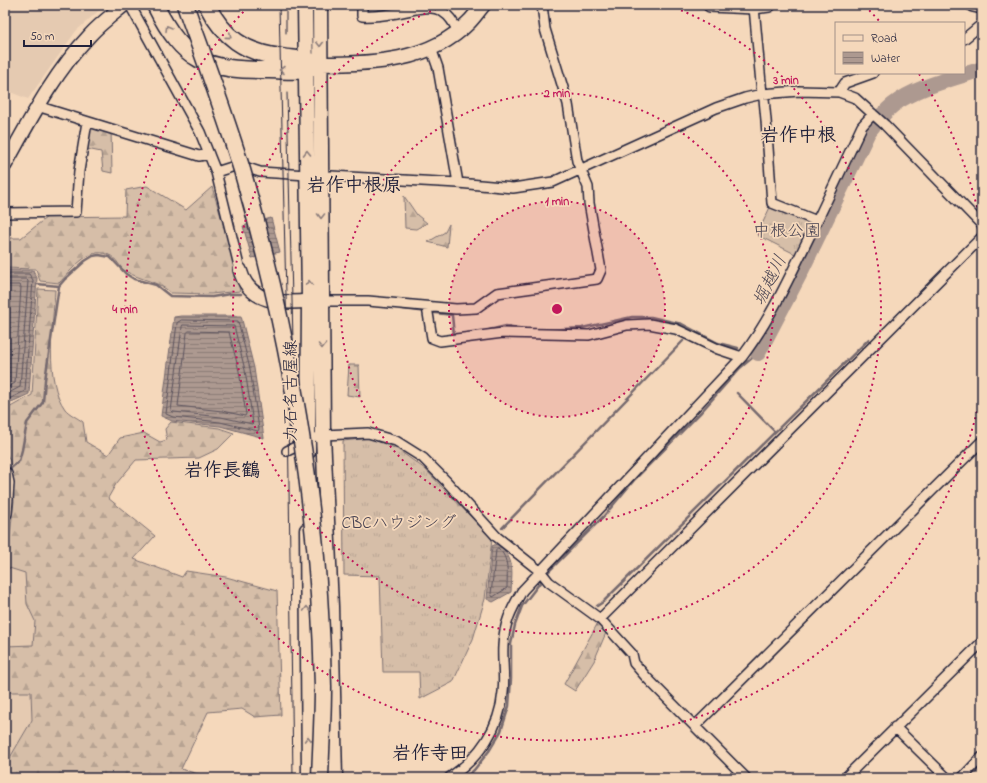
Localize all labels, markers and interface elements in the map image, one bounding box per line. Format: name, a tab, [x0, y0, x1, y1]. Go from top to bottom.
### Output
scale bar	[24, 22, 91, 48]
legend	[835, 22, 965, 74]
one-way arrow	[165, 25, 172, 32]
text: 50 m	[30, 28, 54, 46]
text: Road	[871, 30, 897, 48]
one-way arrow	[224, 32, 232, 39]
one-way arrow	[316, 41, 324, 47]
text: Water	[871, 50, 900, 68]
one-way arrow	[279, 66, 285, 74]
text: 3 min	[772, 72, 799, 90]
text: 2 min	[543, 85, 570, 103]
district label: 岩作中根	[760, 123, 836, 150]
one-way arrow	[303, 150, 311, 156]
district label: 岩作中根原	[306, 173, 402, 200]
text: 1 min	[545, 193, 569, 211]
one-way arrow	[317, 213, 325, 219]
park label: 中根公園	[753, 219, 821, 244]
water label: 堀越川	[747, 251, 795, 311]
one-way arrow	[305, 280, 313, 286]
text: 4 min	[111, 301, 138, 319]
centre of rings	[550, 302, 564, 316]
street label: 力石名古屋線	[279, 340, 304, 442]
one-way arrow	[318, 343, 326, 349]
district label: 岩作長鶴	[184, 458, 260, 485]
park label: CBCハウジング	[341, 511, 457, 536]
one-way arrow	[303, 606, 311, 612]
one-way arrow	[304, 736, 313, 742]
district label: 岩作寺田	[392, 741, 468, 768]

